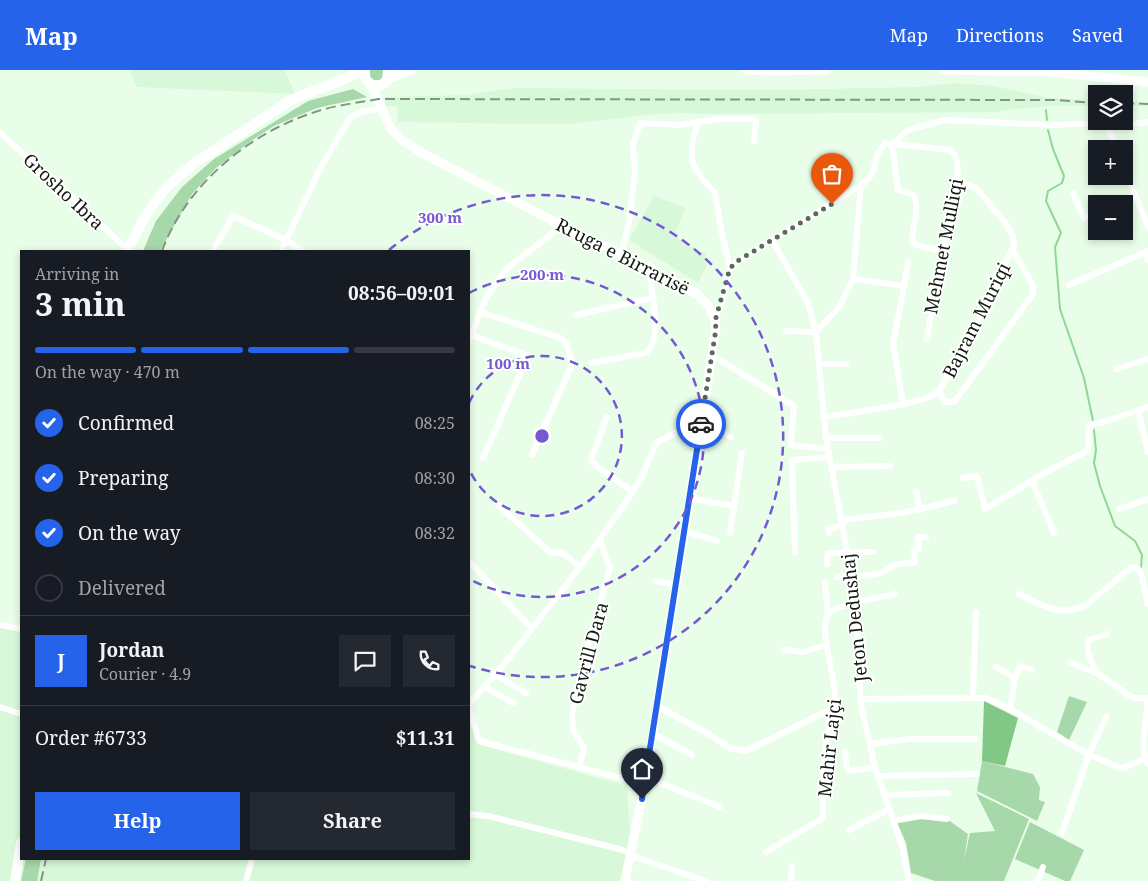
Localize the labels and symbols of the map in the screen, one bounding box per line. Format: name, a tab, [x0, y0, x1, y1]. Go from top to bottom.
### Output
street label: Grosho Ibra	[18, 147, 110, 235]
pin	[811, 153, 853, 204]
street label: Mehmet Mulliqi	[918, 176, 968, 316]
text: 300 m	[418, 207, 462, 227]
street label: Rruga e Birrarisë	[552, 212, 694, 300]
street label: Bajram Muriqi	[937, 258, 1016, 382]
text: 200 m	[520, 264, 564, 284]
text: 100 m	[486, 353, 530, 373]
courier	[676, 399, 726, 449]
centre of rings	[533, 427, 551, 445]
street label: Jeton Dedushaj	[835, 552, 873, 685]
street label: Gavrill Dara	[563, 599, 613, 707]
street label: Mahir Lajçi	[812, 697, 846, 798]
pin	[621, 748, 663, 799]

